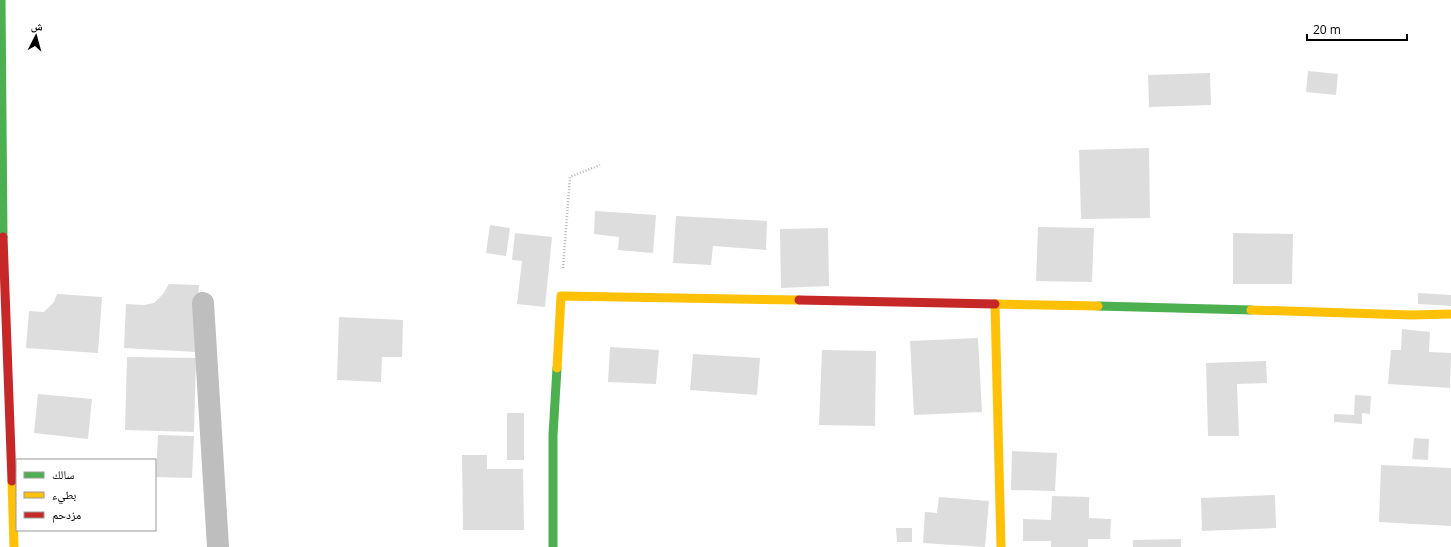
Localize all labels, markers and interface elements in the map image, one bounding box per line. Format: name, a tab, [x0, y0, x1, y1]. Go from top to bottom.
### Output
north arrow	[16, 16, 56, 56]
scale bar	[1307, 16, 1407, 42]
text: ش	[30, 17, 44, 35]
text: 20 m	[1313, 21, 1341, 38]
legend	[16, 459, 156, 531]
text: سالك	[52, 466, 74, 483]
text: بطيء	[52, 486, 76, 505]
text: مزدحم	[52, 506, 81, 523]

